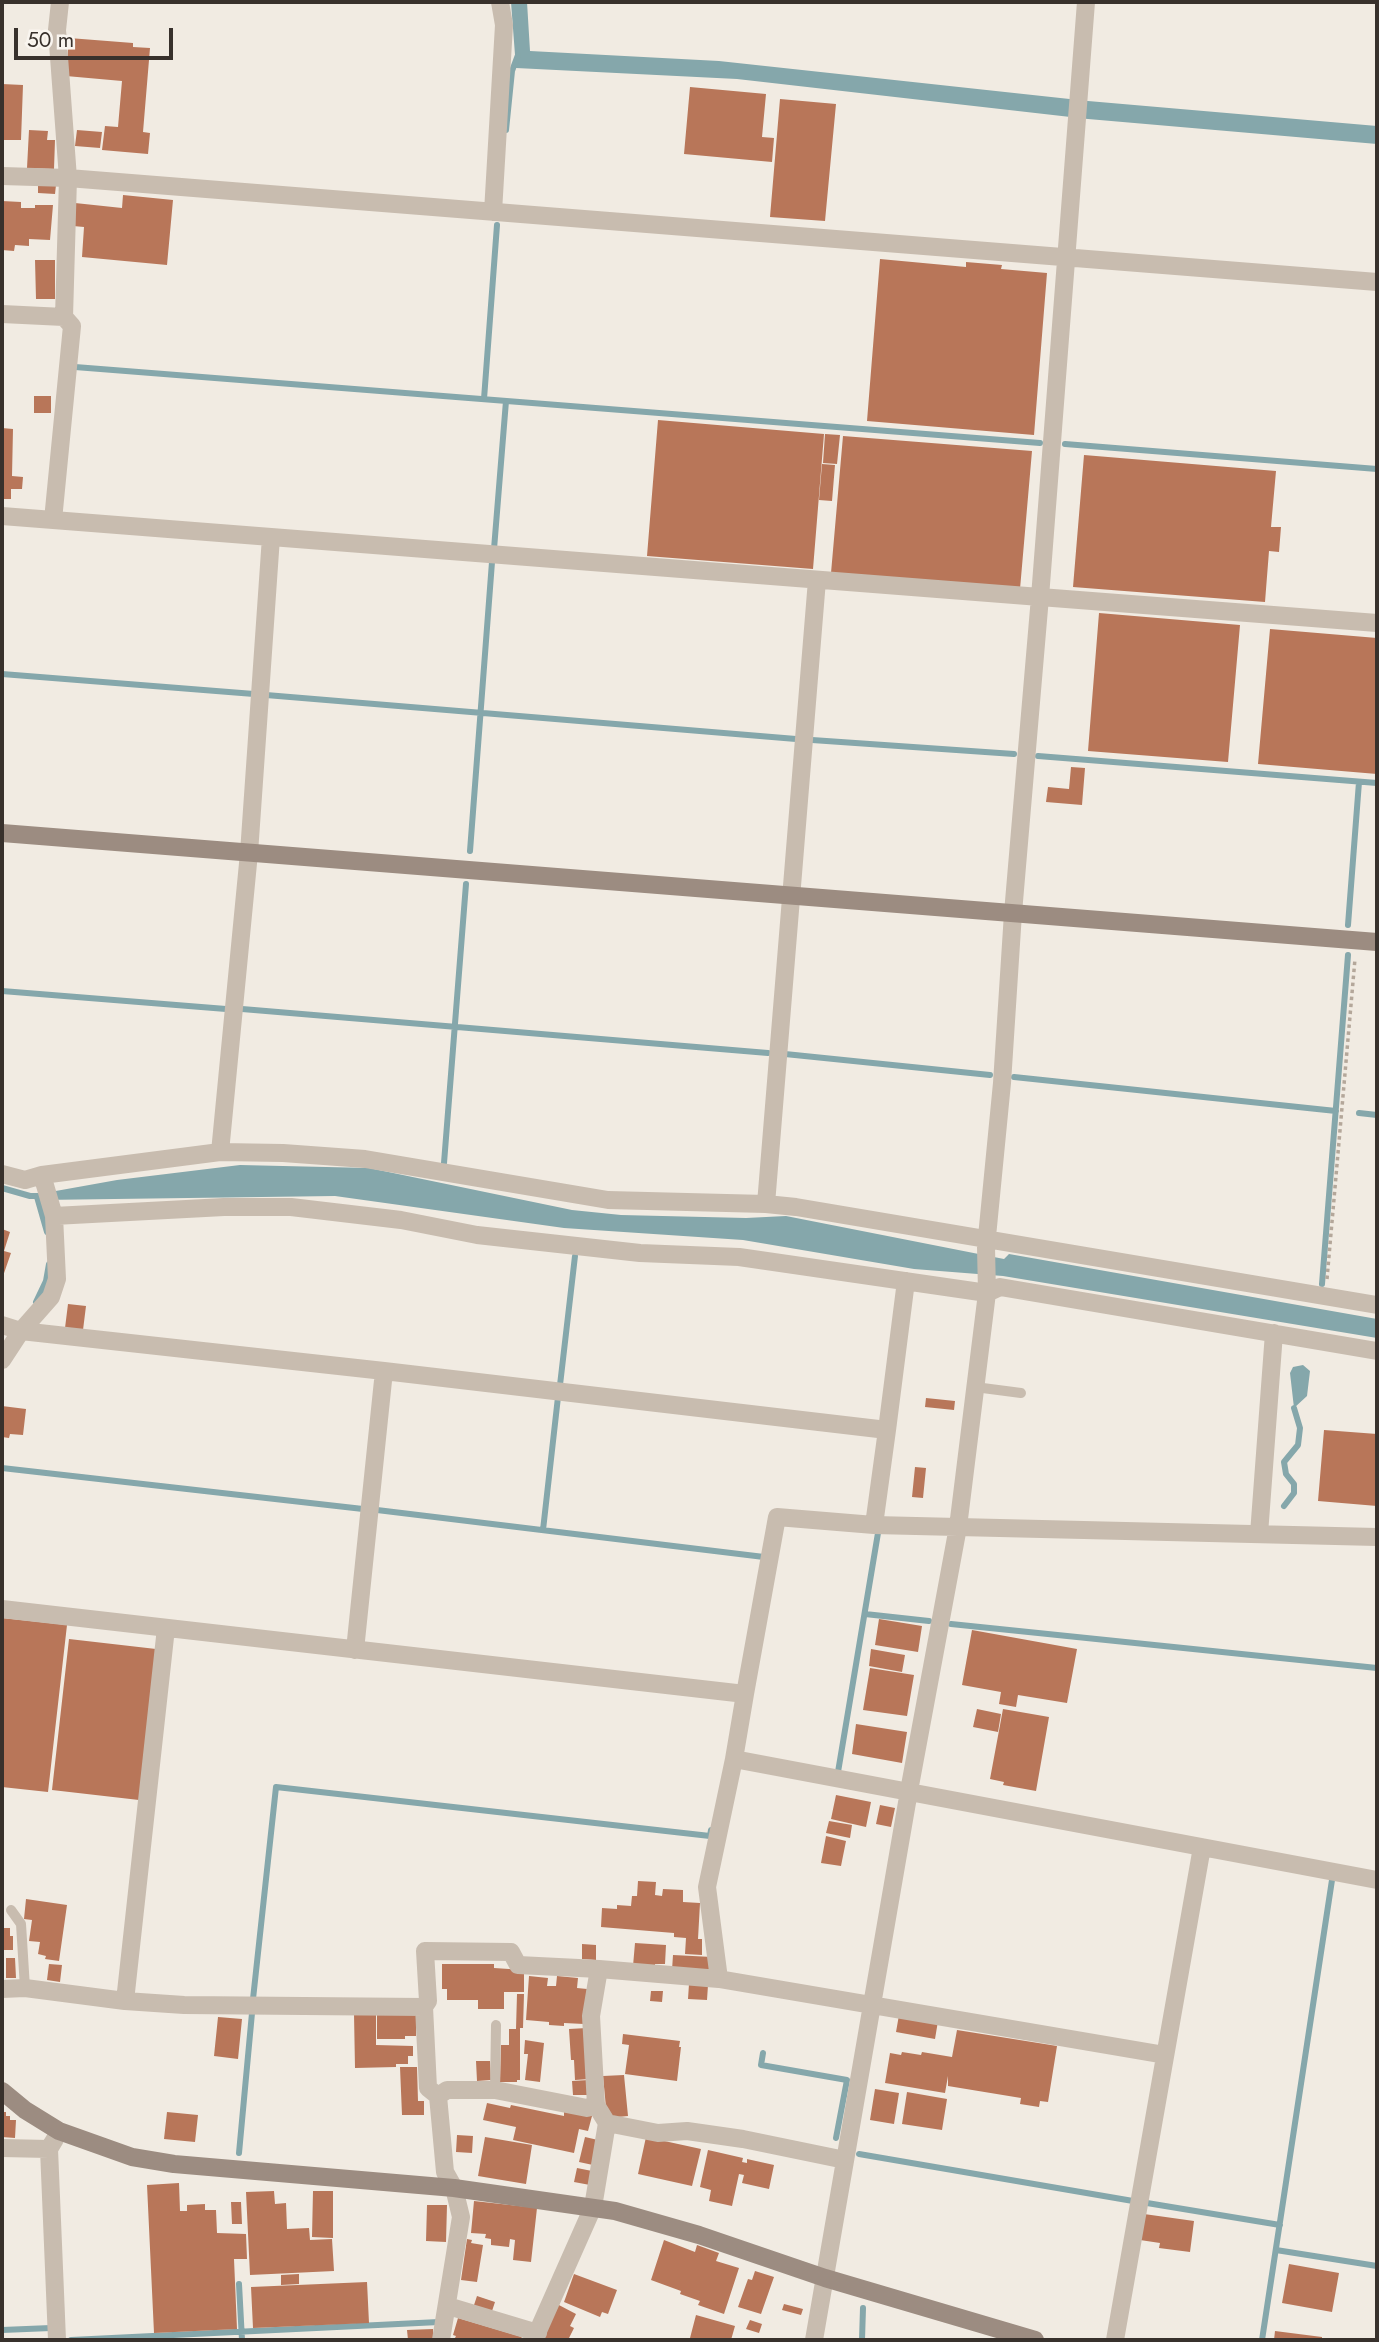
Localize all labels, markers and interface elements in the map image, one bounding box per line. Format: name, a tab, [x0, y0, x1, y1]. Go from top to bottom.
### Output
scale bar	[18, 14, 177, 58]
text: 50 m	[27, 25, 74, 55]

